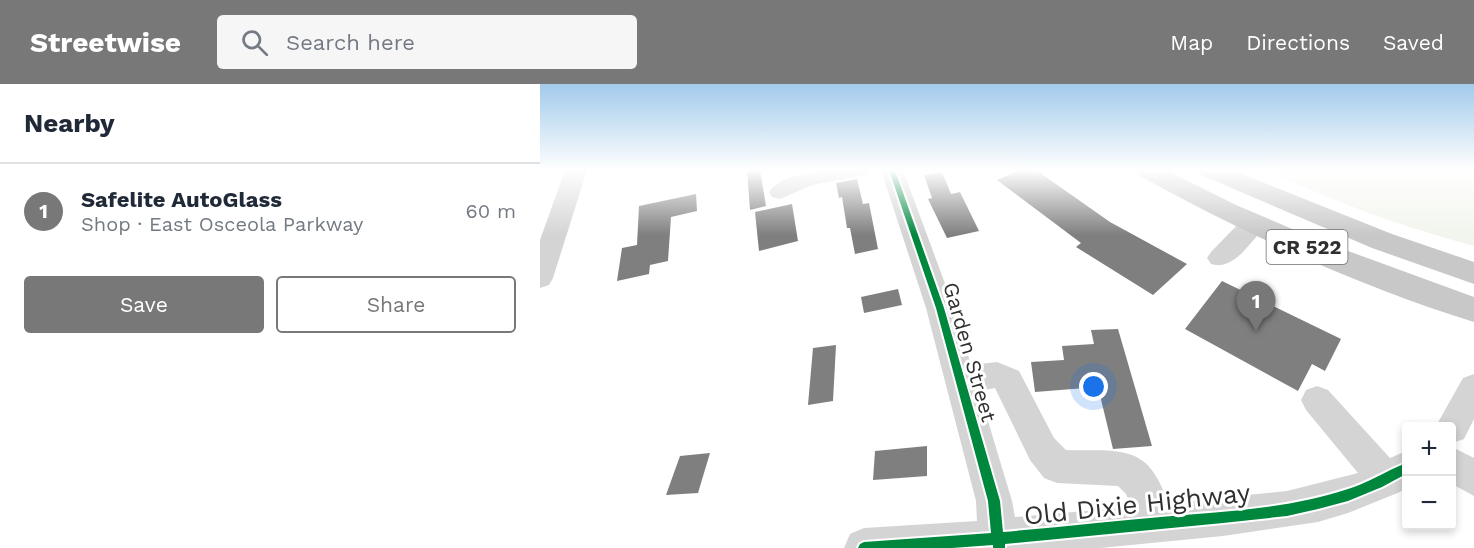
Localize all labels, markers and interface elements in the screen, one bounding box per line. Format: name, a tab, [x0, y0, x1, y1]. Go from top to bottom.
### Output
search box	[217, 15, 637, 69]
text: Streetwise	[30, 26, 181, 59]
icon: search	[238, 26, 271, 59]
text: Search here	[286, 30, 415, 55]
text: Map	[1170, 30, 1213, 55]
text: Directions	[1246, 30, 1350, 55]
text: Saved	[1383, 30, 1444, 55]
text: Nearby	[24, 108, 115, 138]
text: Safelite AutoGlass	[81, 187, 282, 212]
text: 1	[39, 199, 48, 223]
text: 60 m	[466, 199, 516, 223]
text: Shop · East Osceola Parkway	[81, 212, 363, 236]
road number: CR 522	[1266, 230, 1347, 264]
button: Save	[24, 276, 264, 333]
button: Share	[276, 276, 516, 333]
street label: Garden Street	[938, 279, 1002, 425]
pin: 1	[1236, 282, 1276, 331]
your location	[1079, 372, 1108, 401]
map controls	[1402, 422, 1456, 530]
button: +	[1402, 422, 1456, 476]
button: −	[1402, 476, 1456, 530]
street label: Old Dixie Highway	[1022, 477, 1252, 531]

